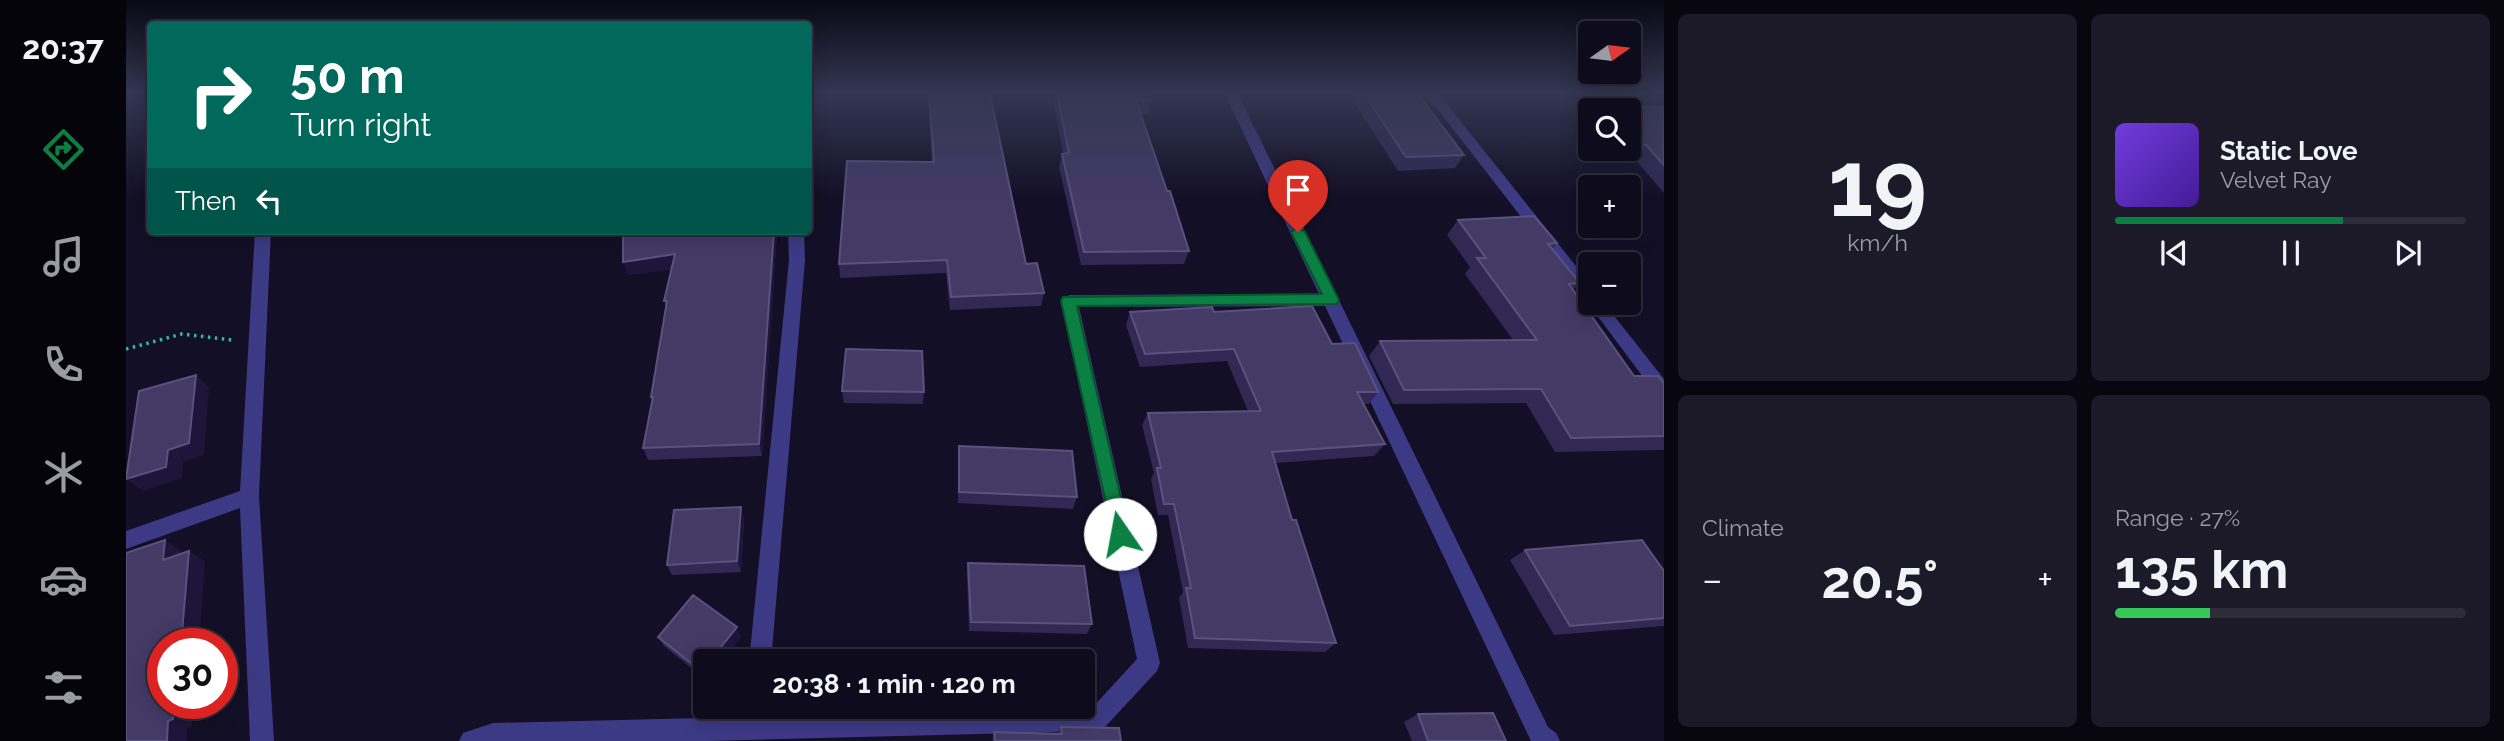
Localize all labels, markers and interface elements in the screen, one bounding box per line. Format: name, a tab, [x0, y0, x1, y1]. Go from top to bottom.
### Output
north arrow	[1578, 21, 1642, 84]
map controls	[1578, 21, 1641, 315]
text: 20:37	[22, 29, 104, 66]
text: 50 m	[290, 47, 405, 104]
icon: right	[175, 49, 266, 140]
button: search	[1578, 98, 1641, 161]
text: Turn right	[290, 106, 431, 143]
icon: directions	[39, 125, 88, 174]
text: 19	[1828, 130, 1927, 237]
text: Static Love	[2220, 136, 2358, 166]
pin	[1268, 160, 1328, 232]
text: Velvet Ray	[2220, 166, 2332, 193]
icon: arrive	[1279, 171, 1317, 209]
button: +	[1578, 175, 1641, 238]
icon: left	[250, 182, 288, 220]
text: Then	[175, 186, 236, 216]
text: km/h	[1847, 229, 1908, 256]
icon: music	[39, 232, 88, 281]
icon: previous	[2155, 234, 2193, 272]
icon: pause	[2272, 234, 2310, 272]
icon: next	[2389, 234, 2427, 272]
button: −	[1578, 252, 1641, 315]
icon: phone	[39, 340, 88, 389]
icon: climate	[39, 448, 88, 497]
position arrow	[1083, 497, 1157, 571]
text: Range · 27%	[2115, 504, 2240, 531]
text: Climate	[1702, 514, 1784, 541]
text: 135 km	[2115, 539, 2288, 600]
text: 20.5°	[1822, 549, 1938, 610]
icon: car	[39, 555, 88, 604]
text: −	[1702, 557, 1722, 602]
text: +	[2037, 557, 2053, 602]
speed limit sign: 30	[147, 628, 238, 719]
icon: filters	[39, 663, 88, 712]
text: 20:38 · 1 min · 120 m	[772, 669, 1016, 699]

